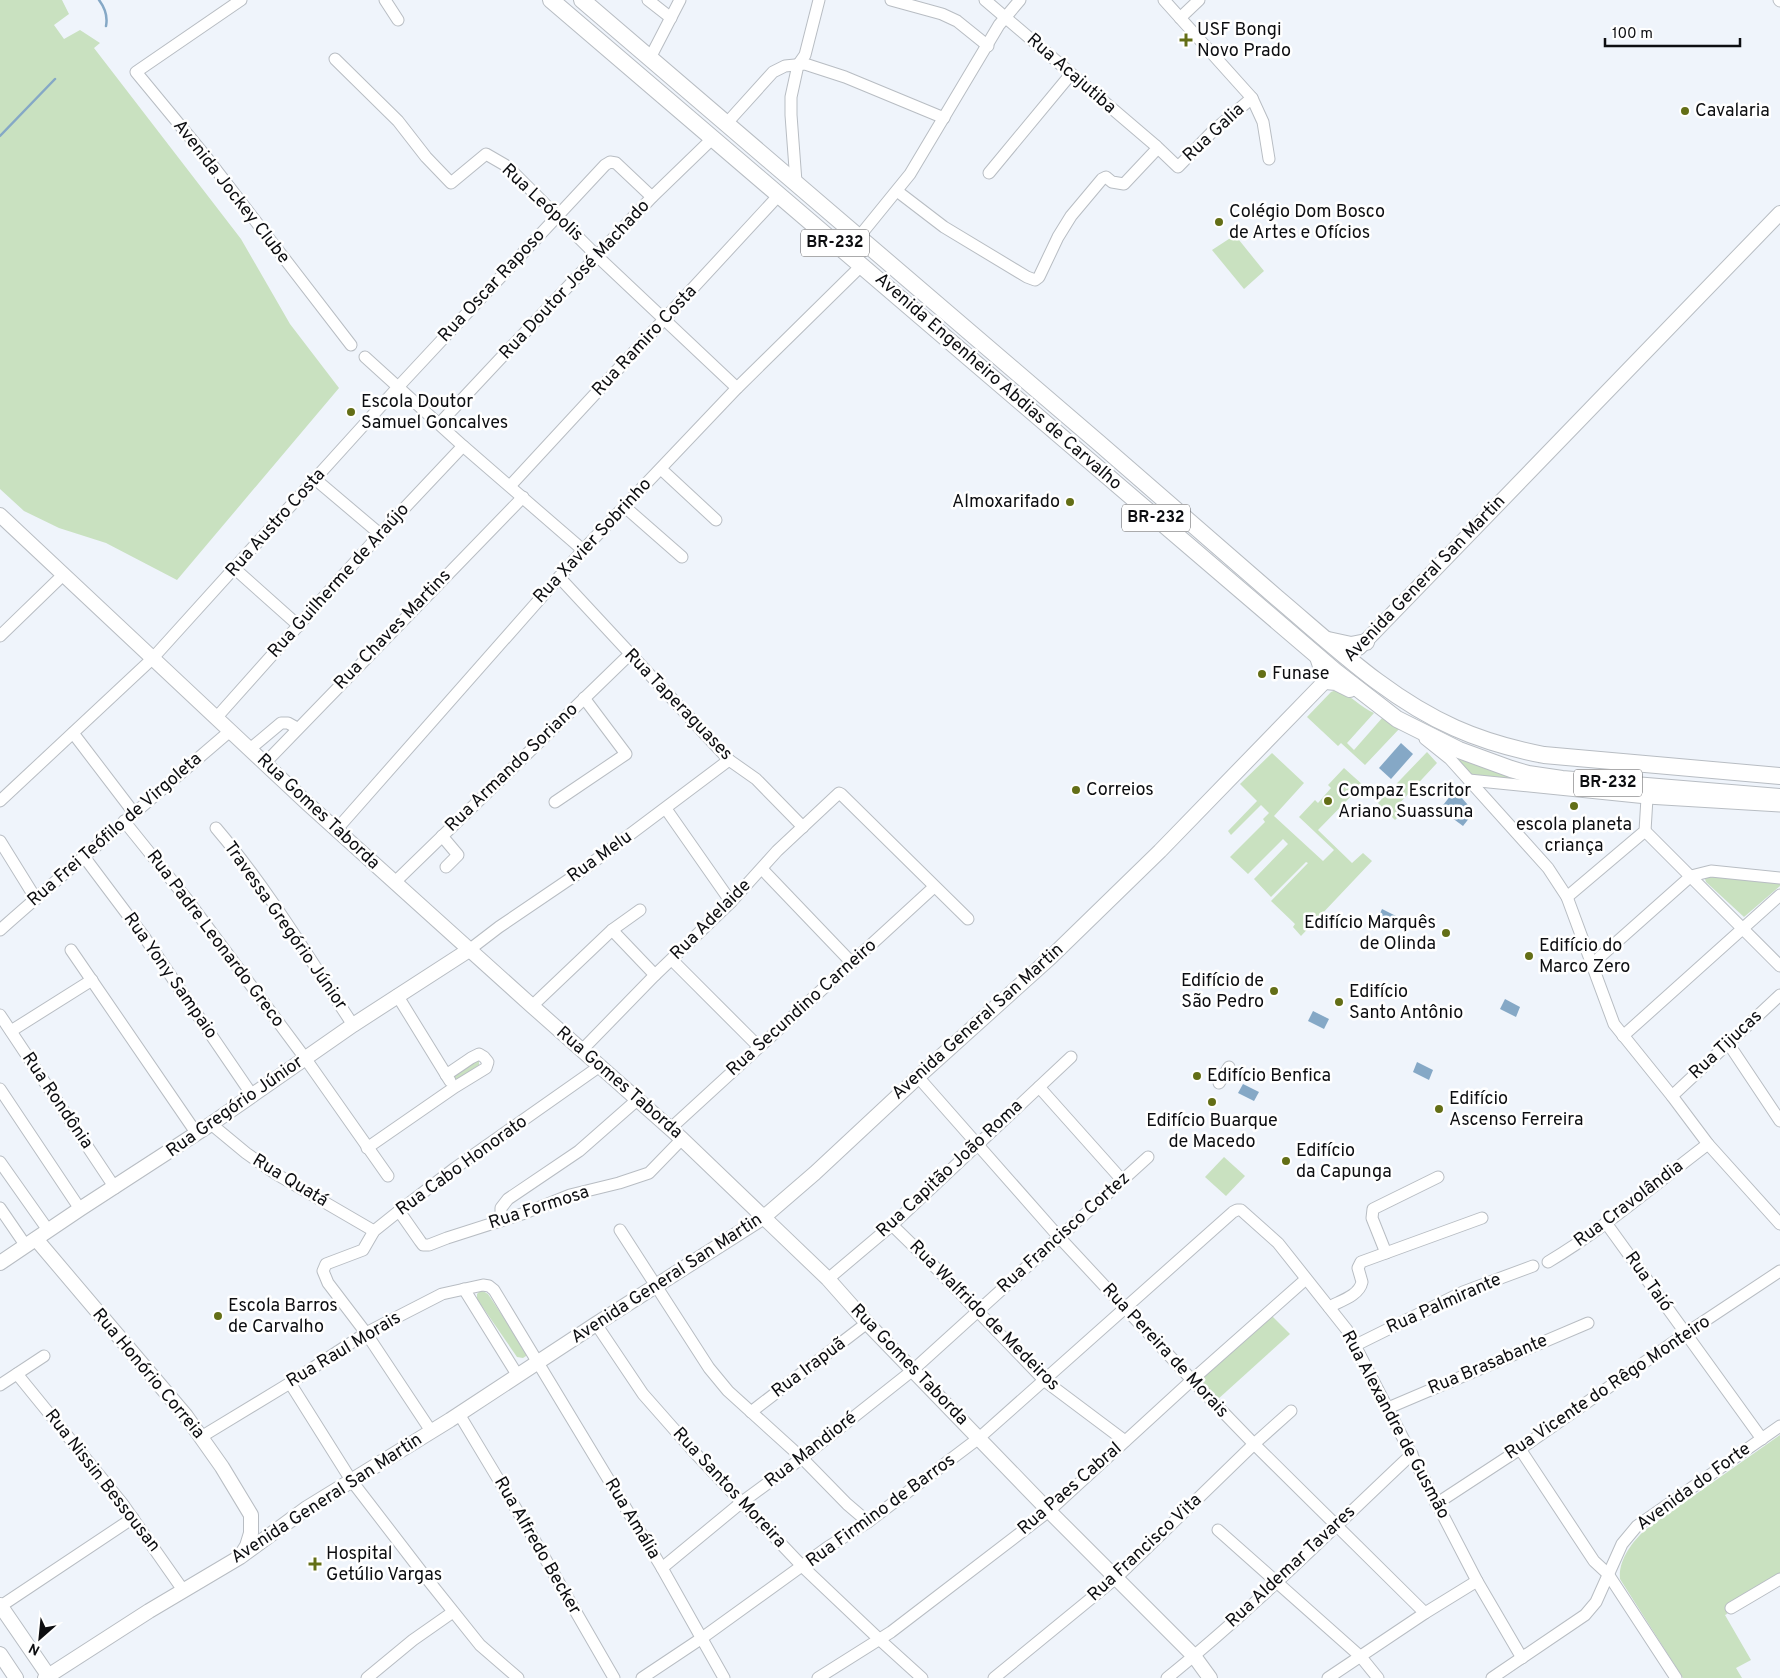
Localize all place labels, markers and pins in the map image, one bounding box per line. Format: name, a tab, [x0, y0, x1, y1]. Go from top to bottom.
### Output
place label: USF Bongi Novo Prado	[1197, 19, 1291, 63]
marker: USF Bongi Novo Prado	[1179, 33, 1193, 47]
place label: Cavalaria	[1695, 100, 1770, 123]
marker: Cavalaria	[1679, 105, 1691, 117]
place label: Colégio Dom Bosco de Artes e Ofícios	[1229, 201, 1385, 245]
marker: Colégio Dom Bosco de Artes e Ofícios	[1213, 216, 1225, 228]
place label: Escola Doutor Samuel Goncalves	[361, 391, 508, 435]
marker: Escola Doutor Samuel Goncalves	[345, 406, 357, 418]
place label: Almoxarifado	[952, 491, 1060, 514]
marker: Almoxarifado	[1064, 496, 1076, 508]
place label: Funase	[1272, 663, 1329, 686]
marker: Funase	[1256, 668, 1268, 680]
place label: Correios	[1086, 779, 1154, 802]
place label: Compaz Escritor Ariano Suassuna	[1338, 780, 1473, 824]
marker: Correios	[1070, 784, 1082, 796]
marker: Compaz Escritor Ariano Suassuna	[1322, 795, 1334, 807]
marker: escola planeta criança	[1568, 800, 1580, 812]
place label: escola planeta criança	[1516, 814, 1632, 858]
place label: Edifício Marquês de Olinda	[1304, 912, 1436, 956]
marker: Edifício Marquês de Olinda	[1440, 927, 1452, 939]
place label: Edifício do Marco Zero	[1539, 935, 1630, 979]
marker: Edifício do Marco Zero	[1523, 950, 1535, 962]
place label: Edifício de São Pedro	[1181, 970, 1264, 1014]
place label: Edifício Santo Antônio	[1349, 981, 1463, 1025]
marker: Edifício de São Pedro	[1268, 985, 1280, 997]
marker: Edifício Santo Antônio	[1333, 996, 1345, 1008]
place label: Edifício Benfica	[1207, 1065, 1331, 1088]
marker: Edifício Benfica	[1191, 1070, 1203, 1082]
place label: Edifício Ascenso Ferreira	[1449, 1088, 1583, 1132]
marker: Edifício Buarque de Macedo	[1206, 1096, 1218, 1108]
marker: Edifício Ascenso Ferreira	[1433, 1103, 1445, 1115]
place label: Edifício Buarque de Macedo	[1146, 1110, 1278, 1154]
place label: Edifício da Capunga	[1296, 1140, 1392, 1184]
marker: Edifício da Capunga	[1280, 1155, 1292, 1167]
place label: Escola Barros de Carvalho	[228, 1295, 338, 1339]
marker: Escola Barros de Carvalho	[212, 1310, 224, 1322]
place label: Hospital Getúlio Vargas	[326, 1543, 442, 1587]
marker: Hospital Getúlio Vargas	[308, 1557, 322, 1571]

